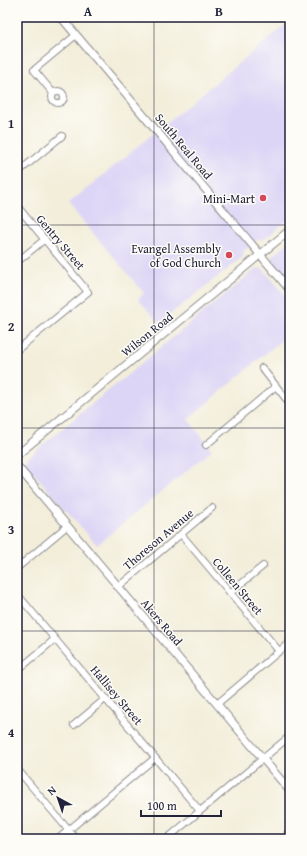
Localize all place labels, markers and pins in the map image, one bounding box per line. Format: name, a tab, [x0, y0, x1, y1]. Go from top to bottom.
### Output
place label: Mini-Mart	[203, 190, 256, 207]
marker: Mini-Mart	[258, 193, 268, 203]
place label: Evangel Assembly of God Church	[131, 240, 221, 271]
marker: Evangel Assembly of God Church	[224, 250, 234, 260]

